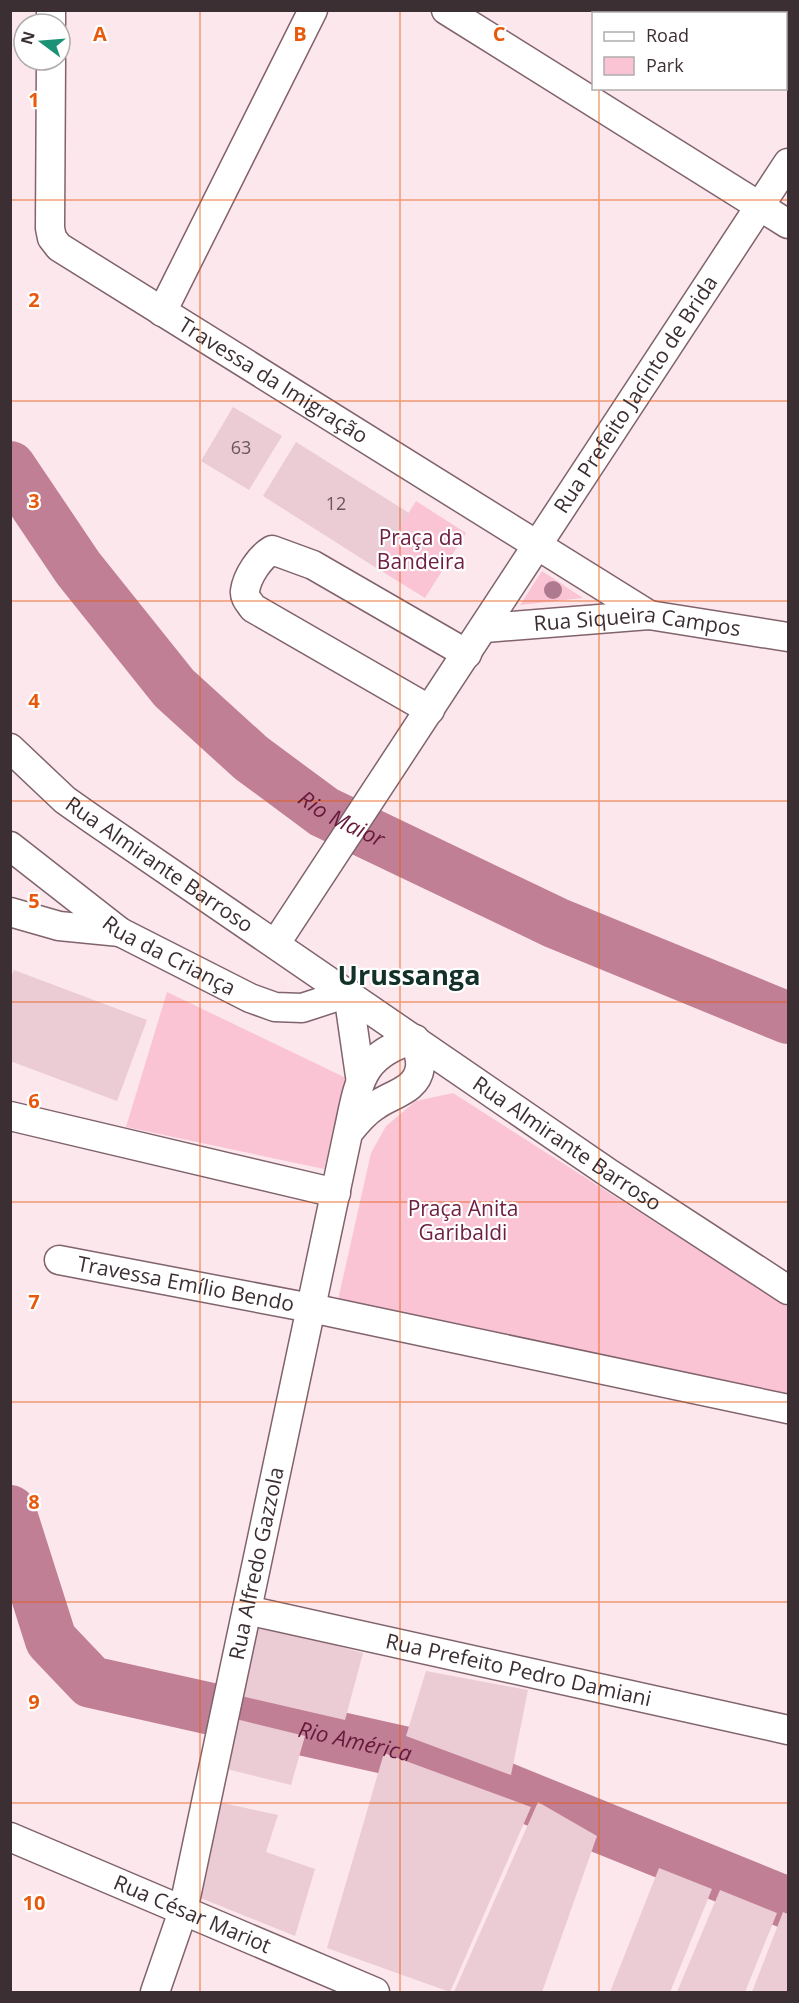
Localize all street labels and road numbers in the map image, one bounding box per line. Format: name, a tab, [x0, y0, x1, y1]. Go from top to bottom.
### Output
street label: Rua Prefeito Jacinto de Brida	[547, 270, 723, 518]
street label: Travessa da Imigração	[174, 310, 374, 449]
street label: Rua Siqueira Campos	[533, 599, 743, 642]
street label: Rua Almirante Barroso	[60, 790, 259, 938]
street label: Rua da Criança	[97, 909, 241, 1001]
street label: Rua Almirante Barroso	[468, 1069, 667, 1217]
street label: Travessa Emílio Bendo	[75, 1249, 297, 1318]
street label: Rua Alfredo Gazzola	[222, 1464, 290, 1662]
street label: Rua Prefeito Pedro Damiani	[383, 1626, 654, 1712]
street label: Rua César Mariot	[110, 1868, 276, 1959]

